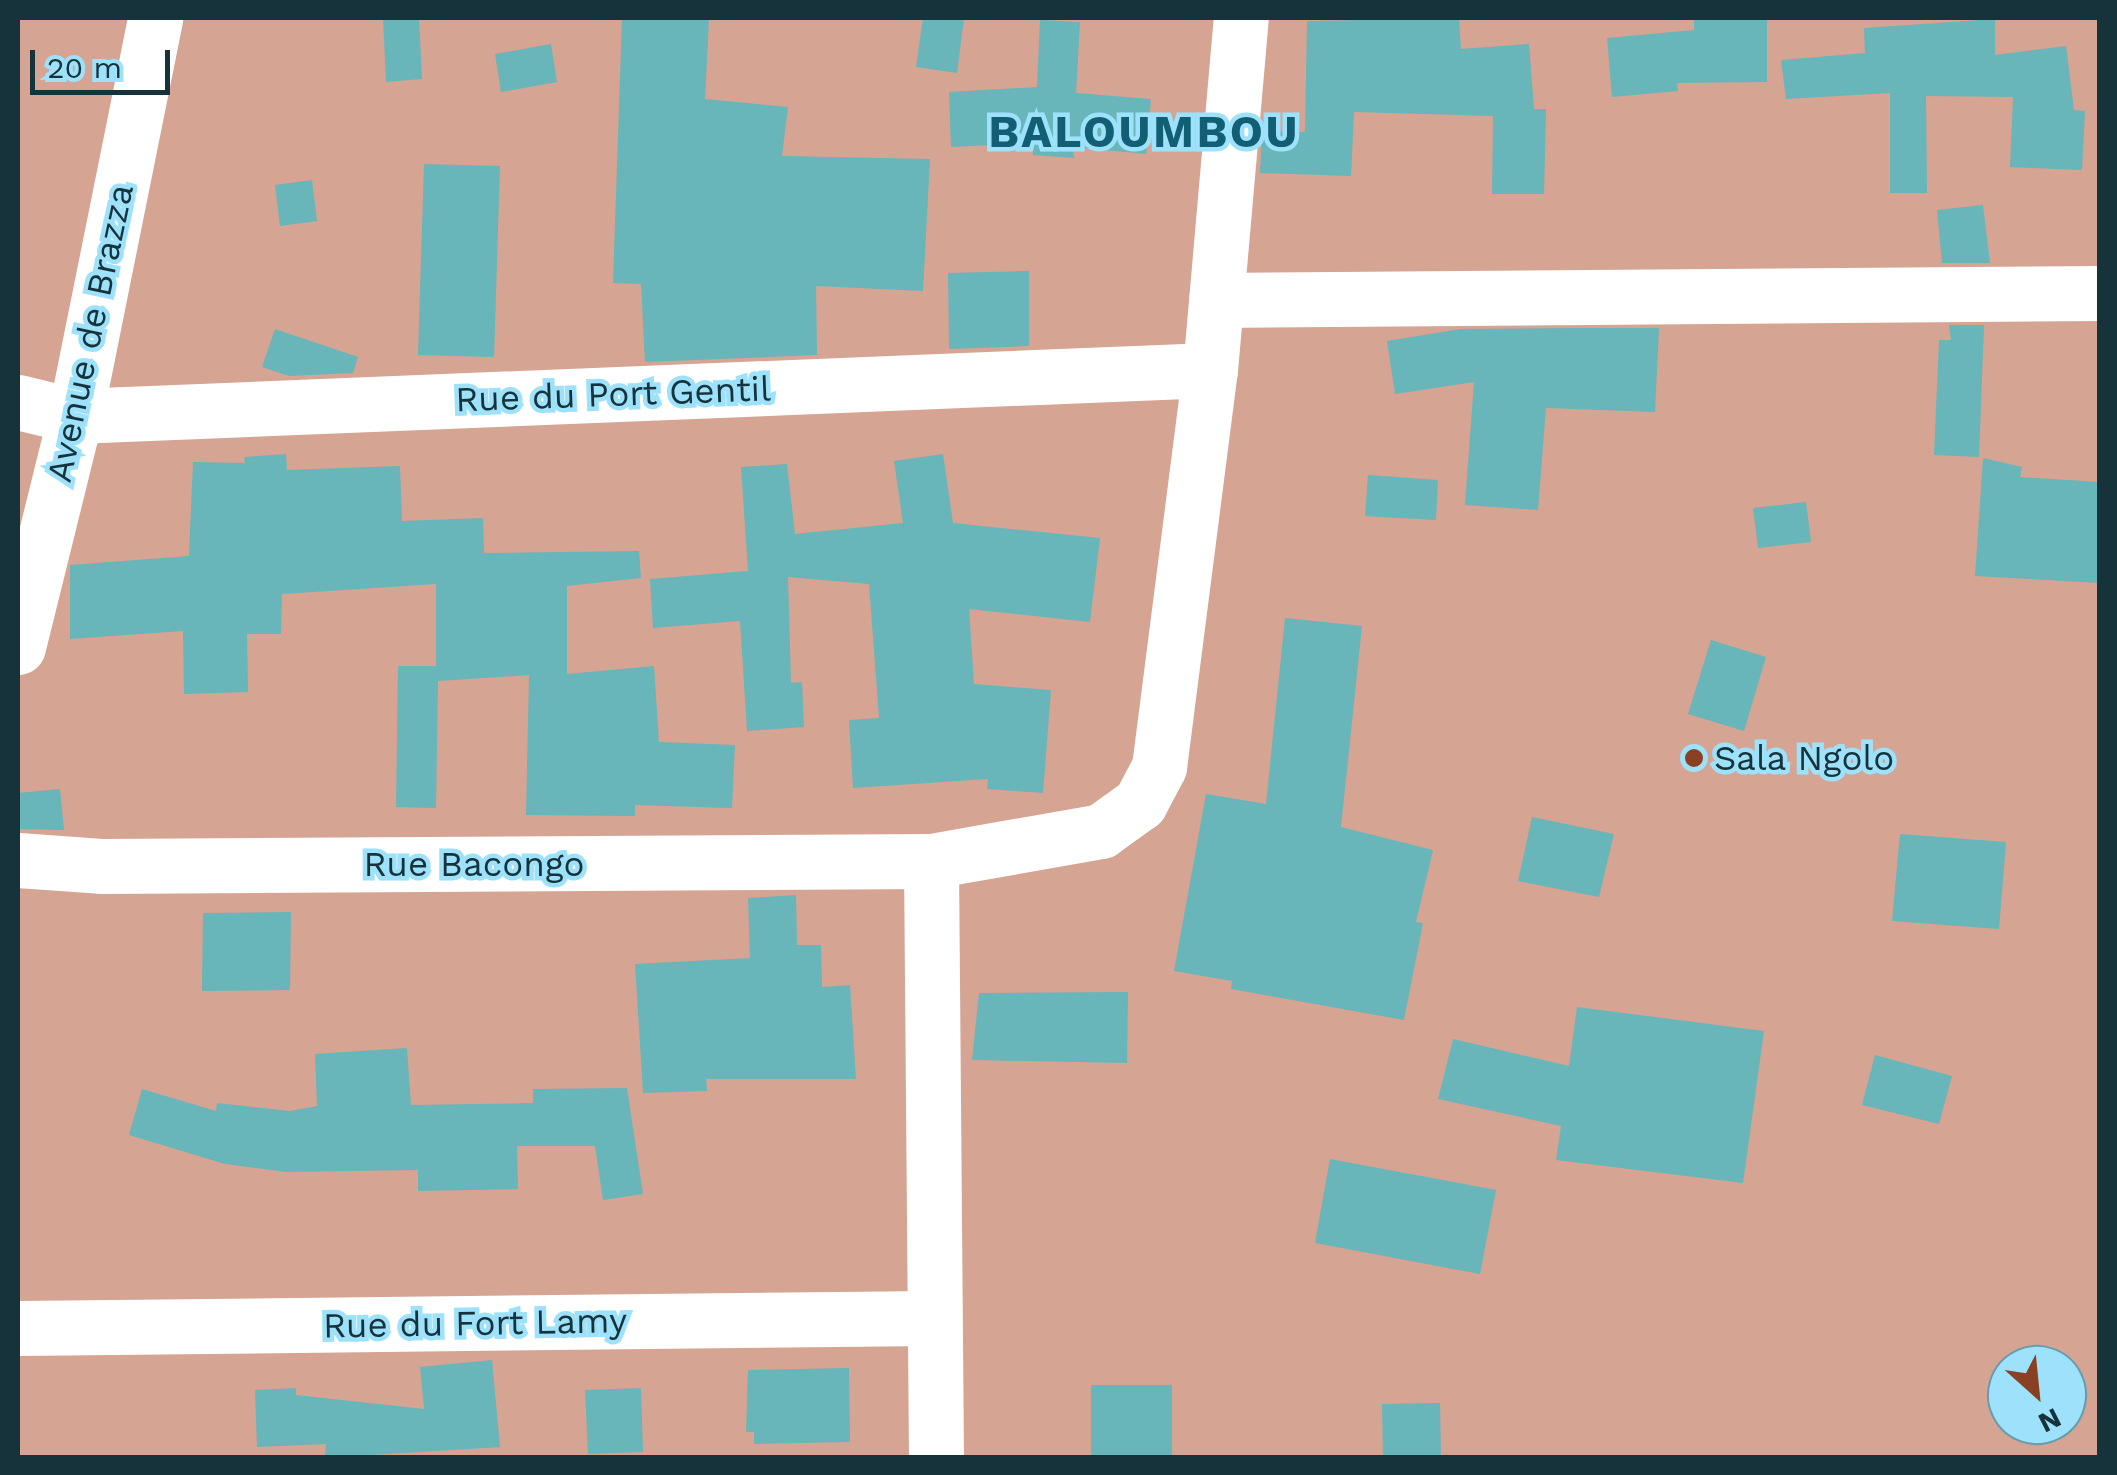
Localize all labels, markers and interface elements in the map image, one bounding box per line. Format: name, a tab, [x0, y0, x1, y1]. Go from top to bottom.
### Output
scale bar	[35, 30, 175, 92]
text: 20 m	[47, 50, 122, 85]
district label: BALOUMBOU	[988, 105, 1300, 159]
street label: Avenue de Brazza	[38, 180, 142, 486]
street label: Rue du Port Gentil	[455, 368, 771, 420]
place label: Sala Ngolo	[1714, 737, 1895, 779]
marker: Sala Ngolo	[1683, 747, 1705, 769]
street label: Rue Bacongo	[363, 843, 585, 885]
street label: Rue du Fort Lamy	[323, 1299, 627, 1347]
north arrow	[1987, 1345, 2087, 1445]
text: N	[2033, 1401, 2067, 1440]

